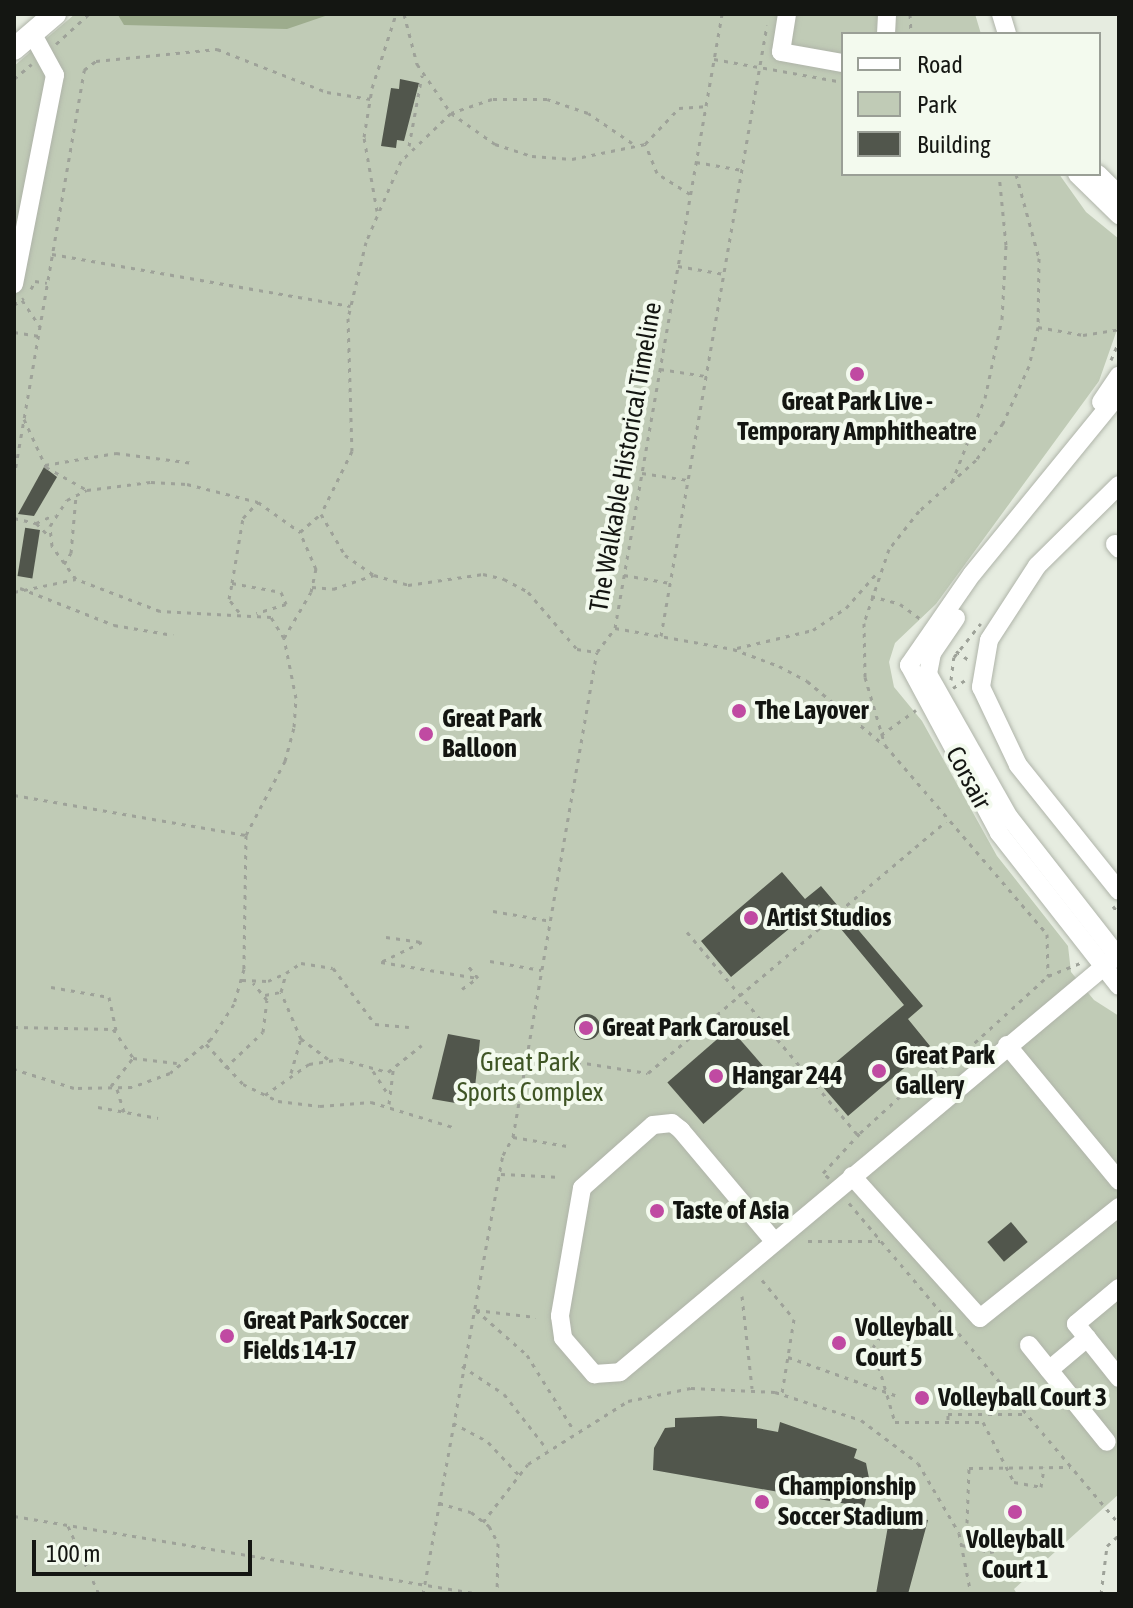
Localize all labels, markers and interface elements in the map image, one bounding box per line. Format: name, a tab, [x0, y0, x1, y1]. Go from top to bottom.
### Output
legend	[841, 32, 1101, 176]
text: Road	[917, 51, 963, 78]
text: Park	[917, 91, 957, 118]
text: Building	[917, 131, 990, 158]
street label: The Walkable Historical Timeline	[583, 300, 669, 614]
marker: Great Park Live - Temporary Amphitheatre	[848, 365, 866, 383]
place label: Great Park Live - Temporary Amphitheatre	[737, 386, 977, 448]
place label: The Layover	[755, 695, 868, 727]
marker: The Layover	[730, 702, 748, 720]
place label: Great Park Balloon	[442, 703, 542, 764]
marker: Great Park Balloon	[417, 725, 435, 743]
street label: Corsair	[939, 741, 997, 815]
place label: Artist Studios	[767, 902, 892, 934]
marker: Artist Studios	[742, 909, 760, 927]
place label: Great Park Carousel	[602, 1012, 789, 1044]
marker: Great Park Carousel	[577, 1019, 595, 1037]
place label: Great Park Gallery	[895, 1040, 995, 1102]
park label: Great Park Sports Complex	[457, 1047, 603, 1108]
place label: Hangar 244	[732, 1060, 842, 1092]
marker: Great Park Gallery	[870, 1062, 888, 1080]
marker: Hangar 244	[707, 1067, 725, 1085]
place label: Taste of Asia	[673, 1195, 789, 1227]
marker: Taste of Asia	[648, 1202, 666, 1220]
place label: Great Park Soccer Fields 14-17	[243, 1305, 408, 1366]
place label: Volleyball Court 5	[855, 1312, 953, 1374]
marker: Great Park Soccer Fields 14-17	[218, 1327, 236, 1345]
marker: Volleyball Court 5	[830, 1334, 848, 1352]
place label: Volleyball Court 3	[938, 1382, 1107, 1414]
marker: Volleyball Court 3	[913, 1389, 931, 1407]
place label: Championship Soccer Stadium	[778, 1471, 923, 1532]
marker: Championship Soccer Stadium	[753, 1493, 771, 1511]
marker: Volleyball Court 1	[1006, 1503, 1024, 1521]
scale bar	[36, 1524, 256, 1574]
place label: Volleyball Court 1	[966, 1524, 1064, 1586]
text: 100 m	[46, 1540, 100, 1567]

